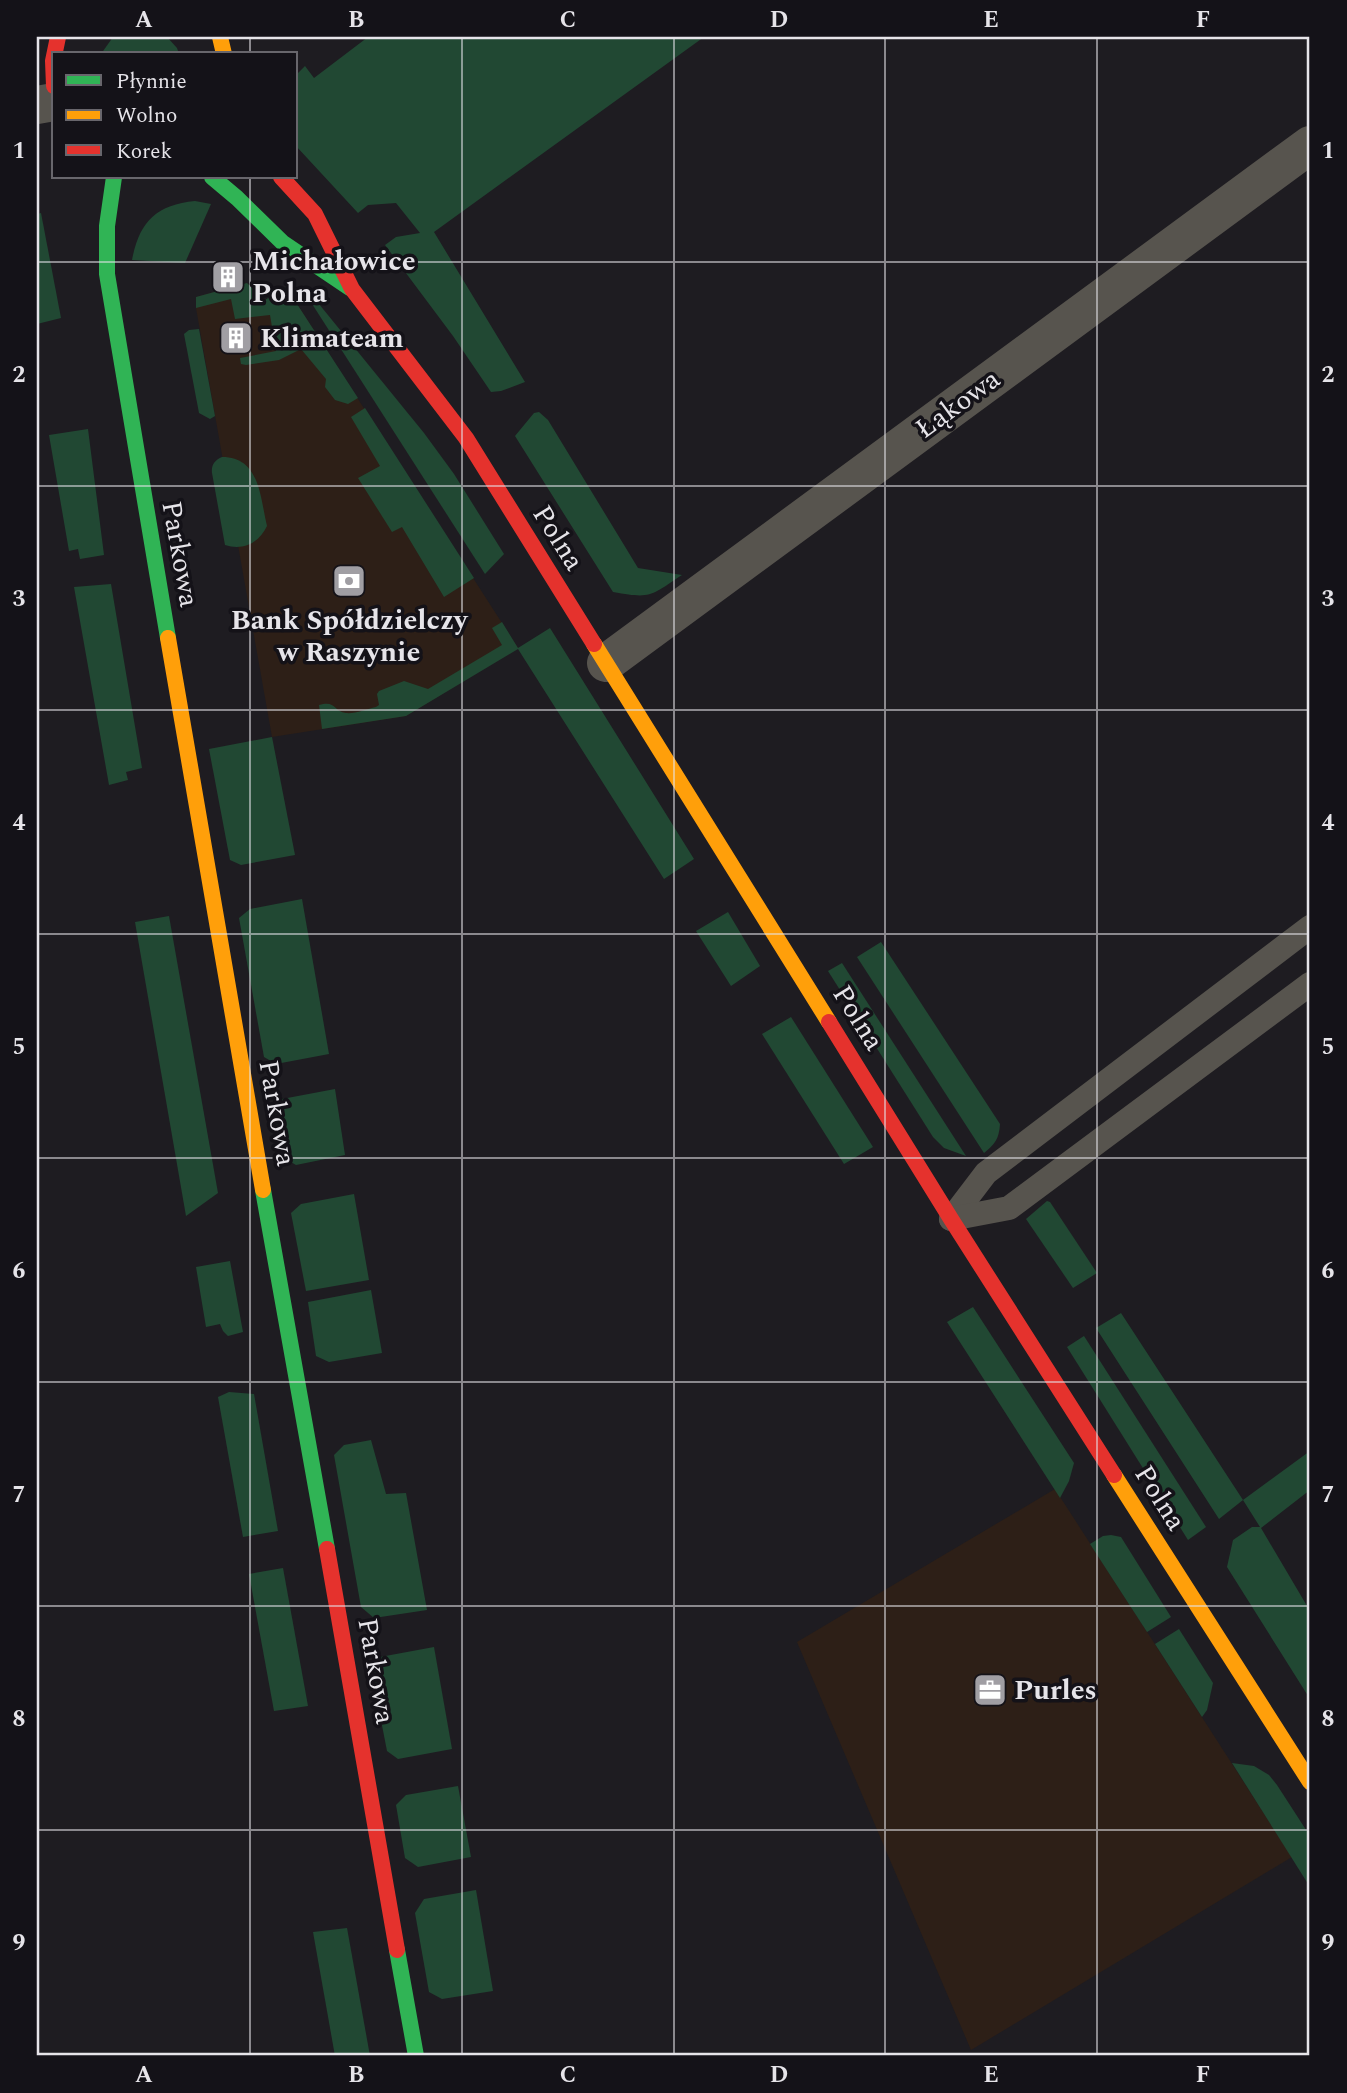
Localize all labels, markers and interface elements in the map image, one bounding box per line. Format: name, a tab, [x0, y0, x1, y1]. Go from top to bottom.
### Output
text: A	[135, 3, 153, 38]
text: B	[348, 3, 364, 38]
text: C	[560, 3, 576, 38]
text: D	[770, 3, 788, 38]
text: E	[983, 3, 999, 38]
text: F	[1196, 3, 1210, 38]
legend	[52, 52, 298, 178]
text: Płynnie	[116, 66, 187, 98]
text: Wolno	[116, 100, 177, 132]
text: 1	[13, 134, 25, 169]
text: 1	[1322, 134, 1334, 169]
text: Korek	[116, 136, 173, 168]
place label: Michałowice Polna	[252, 240, 416, 315]
building icon: Michałowice Polna	[209, 258, 247, 296]
place label: Klimateam	[260, 317, 404, 360]
building icon: Klimateam	[217, 319, 255, 357]
text: 2	[13, 358, 26, 393]
street label: Łąkowa	[906, 358, 1010, 450]
text: 2	[1322, 358, 1335, 393]
street label: Polna	[521, 497, 595, 580]
street label: Parkowa	[150, 498, 211, 611]
bank icon: Bank Spółdzielczy w Raszynie	[330, 562, 368, 600]
text: 3	[13, 582, 26, 617]
text: 3	[1322, 582, 1335, 617]
place label: Bank Spółdzielczy w Raszynie	[231, 599, 469, 674]
text: 4	[13, 806, 26, 841]
text: 4	[1322, 806, 1335, 841]
street label: Polna	[821, 977, 895, 1060]
text: 5	[13, 1030, 25, 1065]
text: 5	[1322, 1030, 1334, 1065]
street label: Parkowa	[247, 1057, 308, 1170]
text: 6	[13, 1254, 26, 1289]
text: 6	[1322, 1254, 1335, 1289]
street label: Polna	[1123, 1457, 1197, 1540]
text: 7	[13, 1478, 25, 1513]
text: 7	[1322, 1478, 1334, 1513]
street label: Parkowa	[346, 1615, 407, 1728]
place label: Purles	[1014, 1669, 1097, 1712]
office icon: Purles	[971, 1671, 1009, 1709]
text: 8	[13, 1702, 25, 1737]
text: 8	[1322, 1702, 1334, 1737]
text: 9	[13, 1926, 26, 1961]
text: 9	[1322, 1926, 1335, 1961]
text: A	[135, 2058, 153, 2093]
text: B	[348, 2058, 364, 2093]
text: C	[560, 2058, 576, 2093]
text: D	[770, 2058, 788, 2093]
text: E	[983, 2058, 999, 2093]
text: F	[1196, 2058, 1210, 2093]

